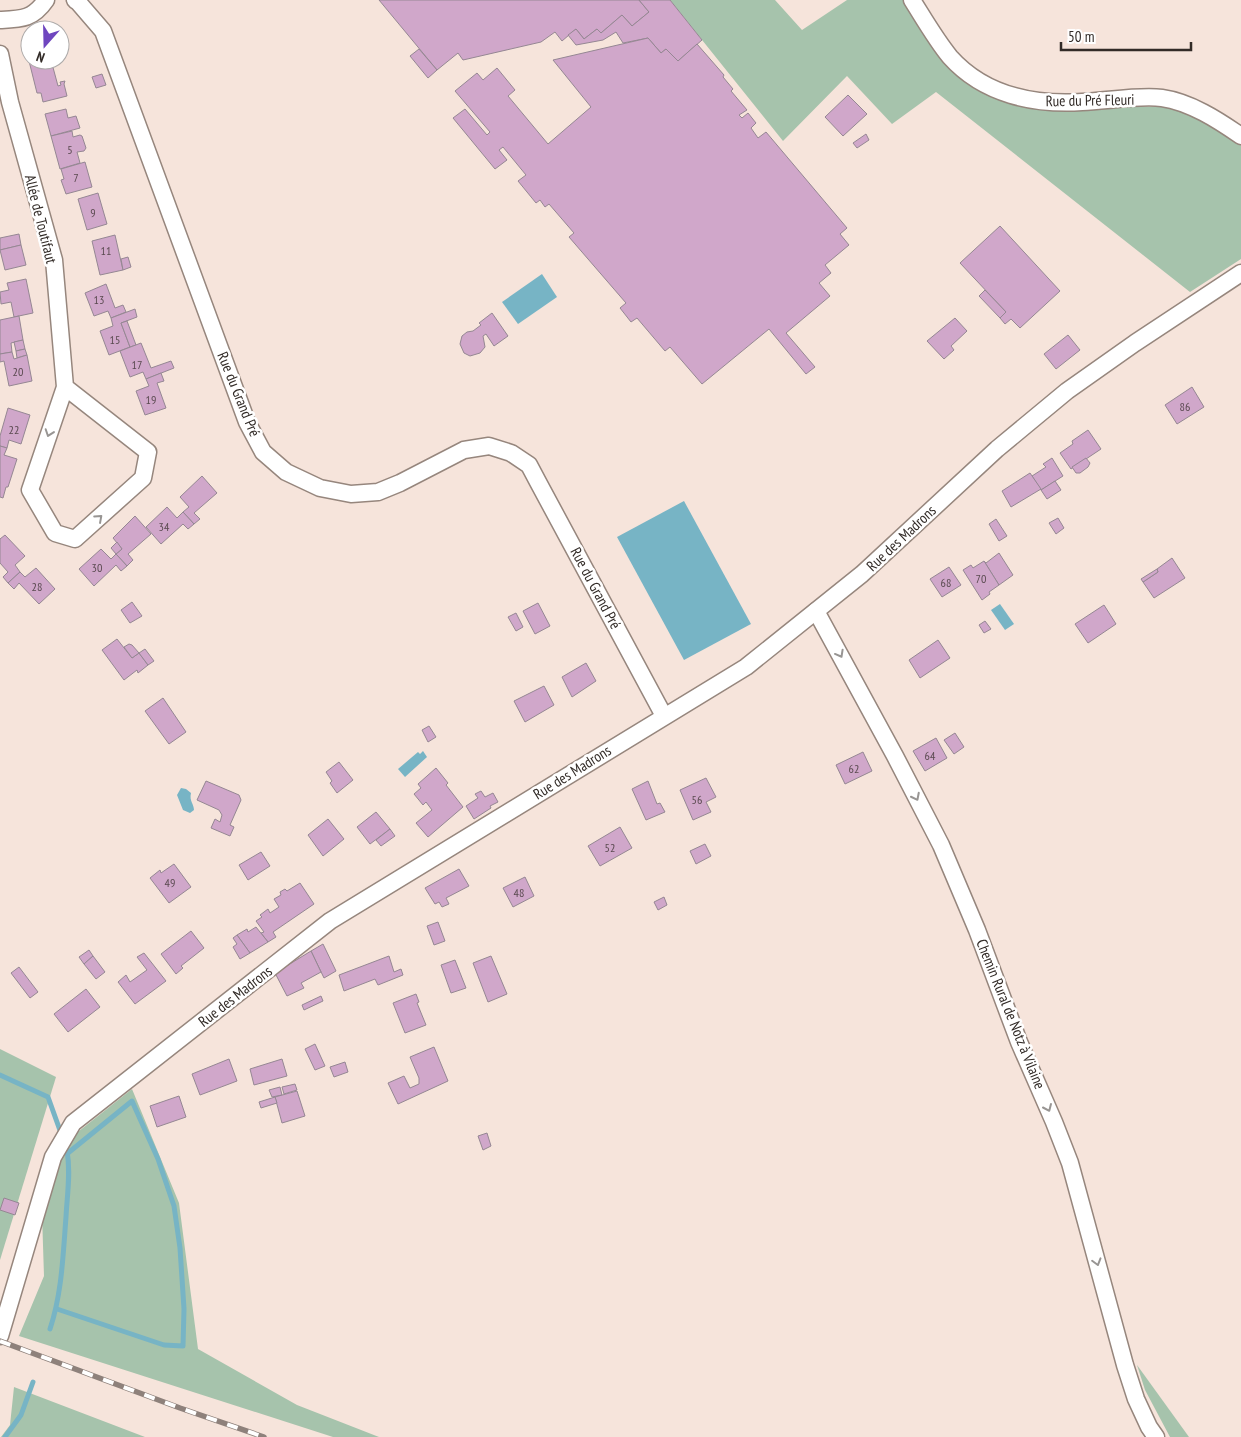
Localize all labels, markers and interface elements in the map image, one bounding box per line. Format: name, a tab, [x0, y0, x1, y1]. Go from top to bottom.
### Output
north arrow	[20, 20, 70, 70]
scale bar	[1061, 20, 1191, 52]
text: 50 m	[1068, 27, 1094, 46]
text: N	[34, 47, 47, 67]
street label: Rue du Pré Fleuri	[1045, 90, 1135, 110]
house number: 5	[67, 142, 73, 157]
house number: 7	[73, 170, 79, 185]
street label: Allée de Toutifaut	[21, 173, 61, 265]
house number: 9	[90, 205, 96, 220]
house number: 11	[101, 243, 111, 258]
house number: 13	[94, 292, 104, 307]
house number: 15	[110, 332, 120, 347]
street label: Rue du Grand Pré	[213, 349, 265, 439]
house number: 17	[132, 357, 142, 372]
house number: 20	[13, 364, 23, 379]
house number: 19	[146, 392, 156, 407]
house number: 86	[1180, 399, 1190, 414]
house number: 22	[9, 422, 19, 437]
one-way arrow	[45, 429, 55, 437]
street label: Rue des Madrons	[862, 501, 940, 575]
one-way arrow	[93, 514, 102, 523]
house number: 34	[159, 519, 170, 534]
street label: Rue du Grand Pré	[567, 544, 625, 632]
house number: 30	[92, 560, 102, 575]
house number: 70	[976, 571, 986, 586]
house number: 68	[941, 575, 951, 590]
house number: 28	[32, 579, 42, 594]
one-way arrow	[834, 648, 844, 657]
street label: Rue des Madrons	[530, 741, 614, 803]
house number: 64	[925, 748, 936, 763]
house number: 62	[849, 761, 859, 776]
house number: 56	[692, 792, 702, 807]
one-way arrow	[910, 792, 920, 801]
house number: 52	[605, 840, 615, 855]
house number: 49	[165, 875, 175, 890]
house number: 48	[514, 885, 524, 900]
street label: Chemin Rural de Notz à Vilaine	[972, 936, 1050, 1092]
street label: Rue des Madrons	[194, 961, 276, 1031]
one-way arrow	[1043, 1103, 1053, 1111]
one-way arrow	[1091, 1258, 1101, 1266]

